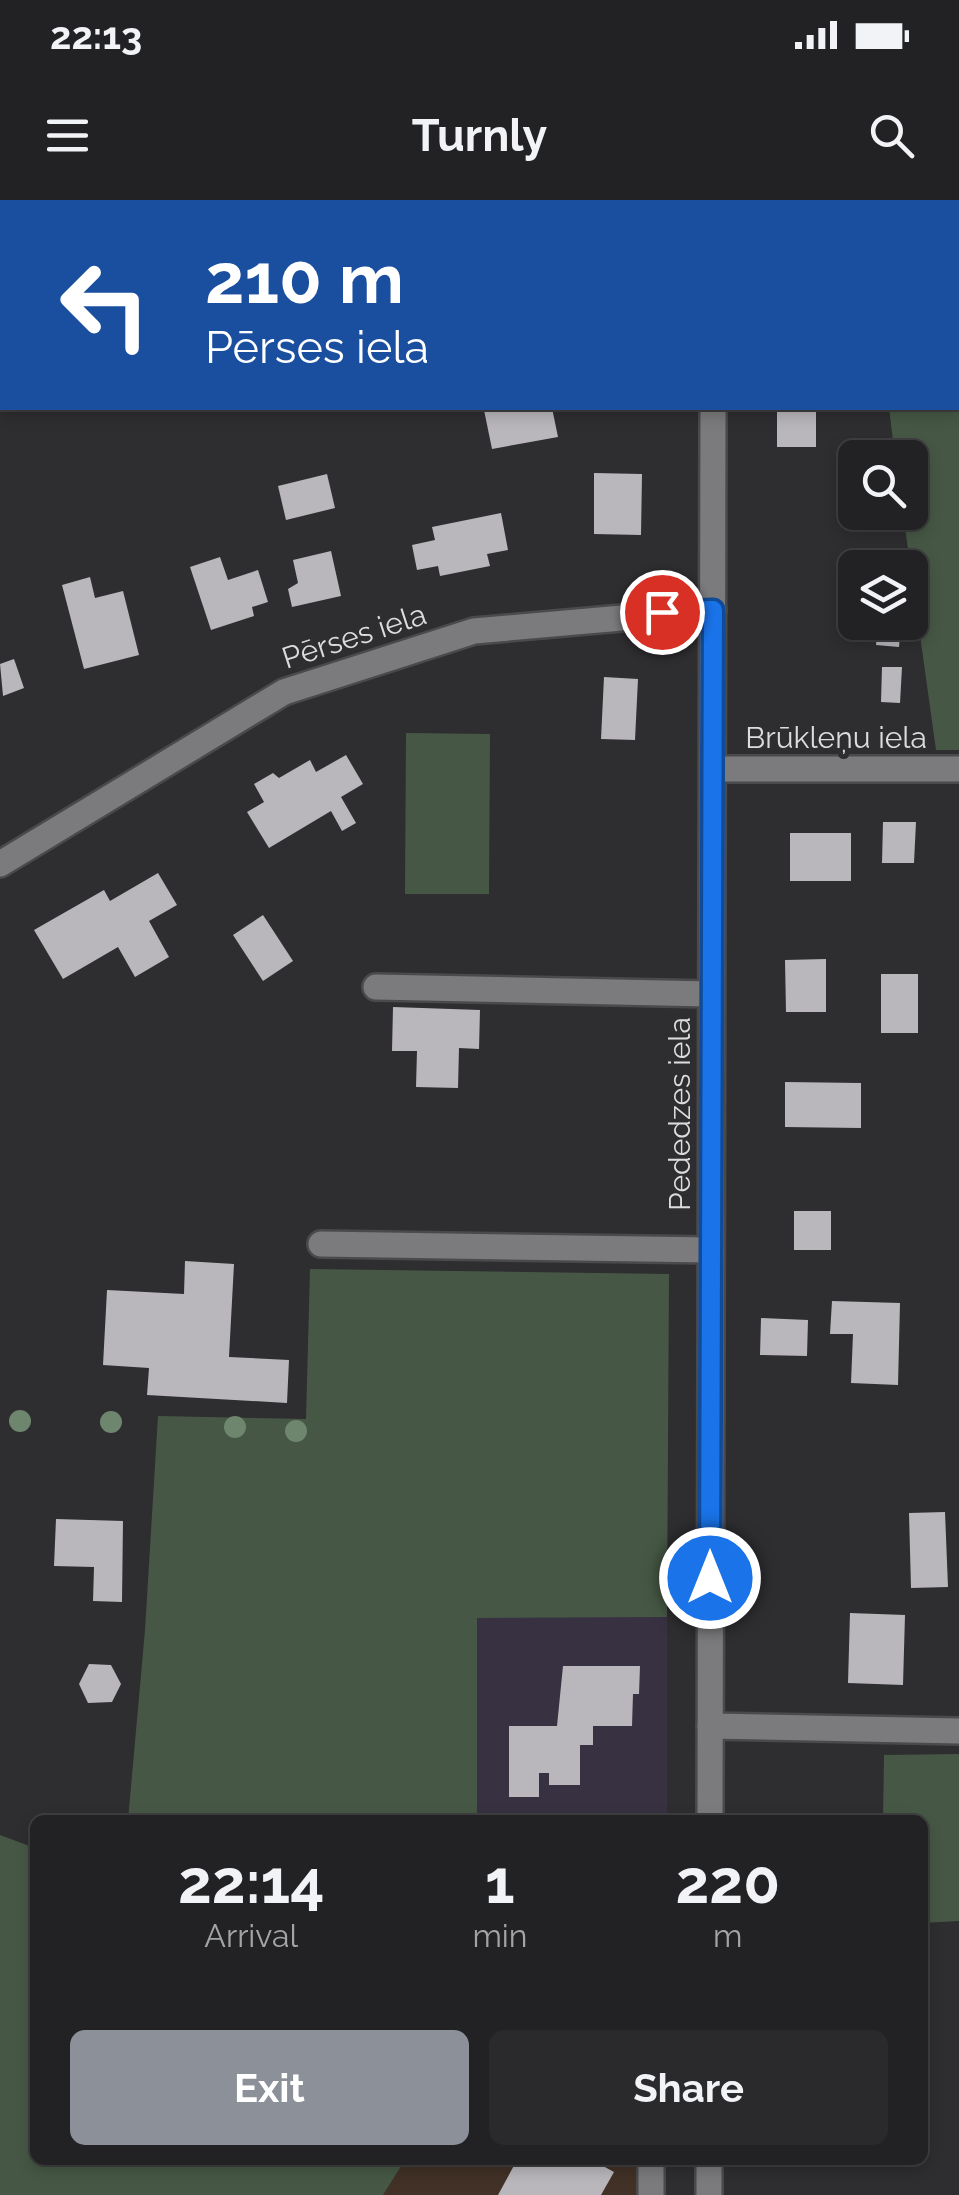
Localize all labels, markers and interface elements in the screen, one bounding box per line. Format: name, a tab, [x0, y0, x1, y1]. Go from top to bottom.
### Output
text: 22:13	[50, 13, 142, 58]
icon: menu	[40, 108, 95, 163]
icon: search	[864, 108, 919, 163]
text: Turnly	[412, 109, 547, 162]
text: 210 m	[205, 237, 404, 319]
icon: left	[40, 240, 170, 370]
text: Pērses iela	[205, 321, 429, 374]
map controls	[838, 440, 928, 640]
button: search	[838, 440, 928, 530]
button: layers	[838, 550, 928, 640]
pin	[620, 570, 705, 655]
icon: arrive	[635, 585, 690, 640]
street label: Pērses iela	[278, 596, 430, 676]
street label: Brūkleņu iela	[745, 720, 927, 755]
street label: Pededzes iela	[662, 1017, 697, 1211]
position arrow	[658, 1526, 762, 1630]
text: 22:14	[178, 1847, 324, 1917]
text: 1	[485, 1847, 515, 1917]
text: 220	[675, 1847, 780, 1917]
text: Arrival	[204, 1917, 298, 1954]
text: min	[472, 1917, 527, 1954]
text: m	[713, 1917, 742, 1954]
button: Exit	[70, 2030, 469, 2145]
button: Share	[489, 2030, 888, 2145]

